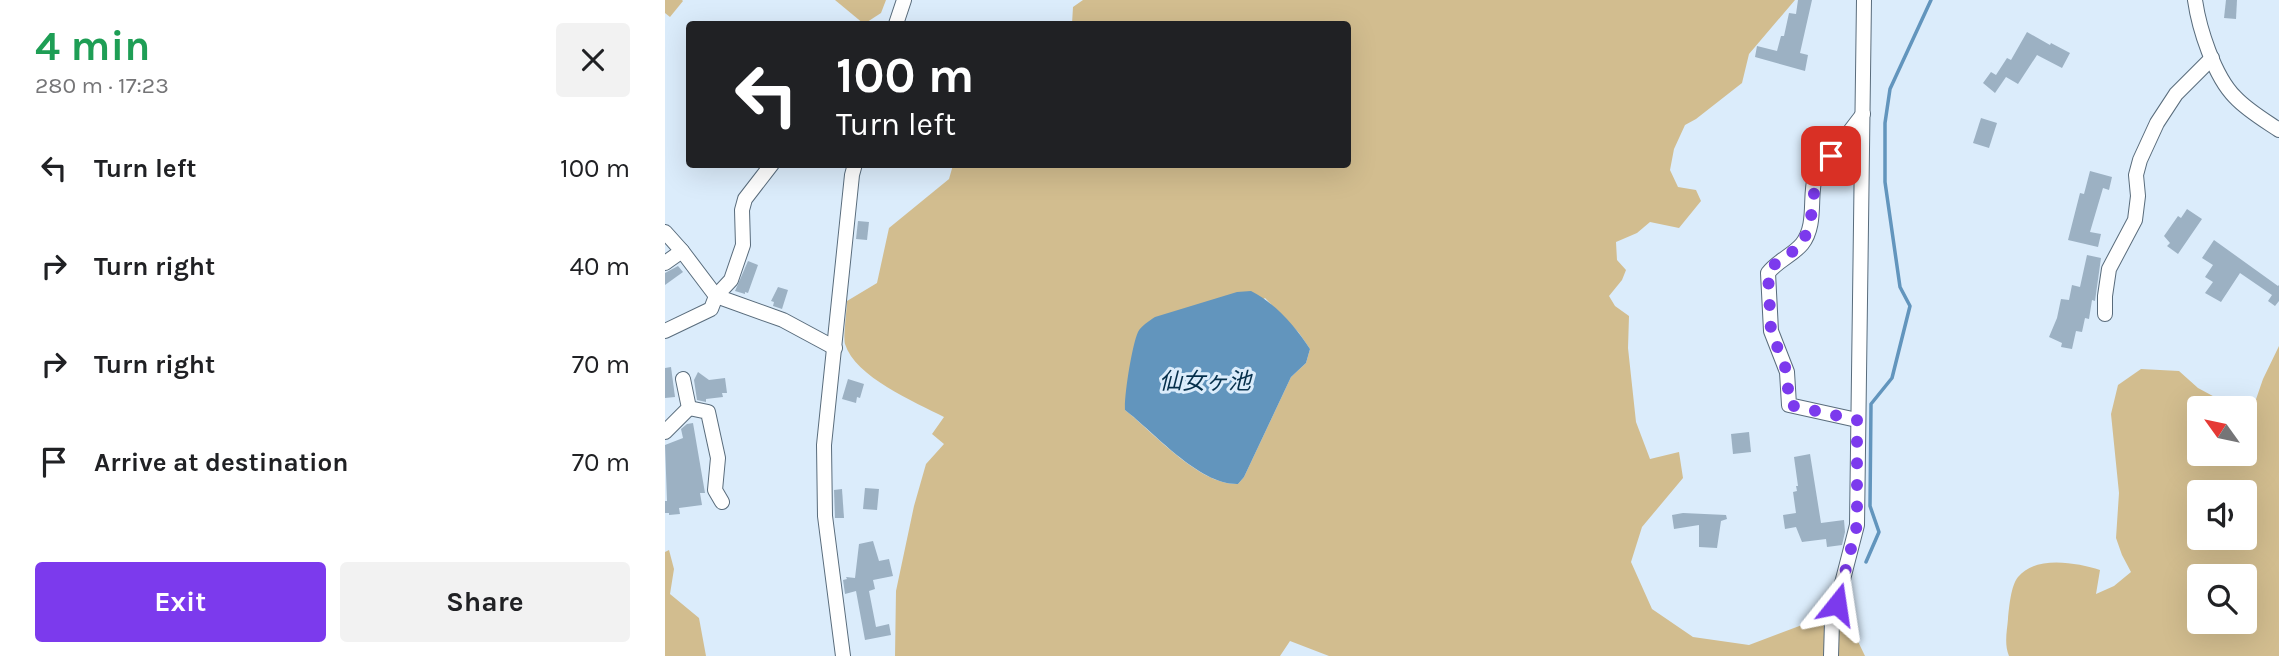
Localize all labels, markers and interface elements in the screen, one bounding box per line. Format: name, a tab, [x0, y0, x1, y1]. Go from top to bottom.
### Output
text: 4 min	[35, 21, 150, 71]
button: close	[556, 23, 630, 97]
text: 100 m	[836, 47, 974, 104]
icon: left	[721, 49, 812, 140]
text: 280 m · 17:23	[35, 72, 169, 99]
text: Turn left	[836, 106, 956, 143]
pin	[1801, 126, 1861, 186]
icon: arrive	[1812, 137, 1850, 175]
icon: left	[35, 149, 73, 187]
text: Turn left	[94, 153, 196, 184]
text: 100 m	[560, 153, 630, 184]
icon: right	[35, 247, 73, 285]
text: Turn right	[94, 251, 215, 282]
text: 40 m	[570, 251, 630, 282]
icon: right	[35, 345, 73, 383]
text: Turn right	[94, 349, 215, 380]
text: 70 m	[572, 349, 630, 380]
water label: 仙女ヶ池	[1159, 368, 1253, 395]
north arrow	[2187, 396, 2257, 466]
map controls	[2187, 396, 2257, 634]
icon: arrive	[35, 443, 73, 481]
text: Arrive at destination	[94, 447, 348, 478]
text: 70 m	[572, 447, 630, 478]
button: sound	[2187, 480, 2257, 550]
button: Exit	[35, 562, 326, 642]
button: Share	[340, 562, 630, 642]
button: search	[2187, 564, 2257, 634]
position arrow	[1800, 567, 1874, 641]

